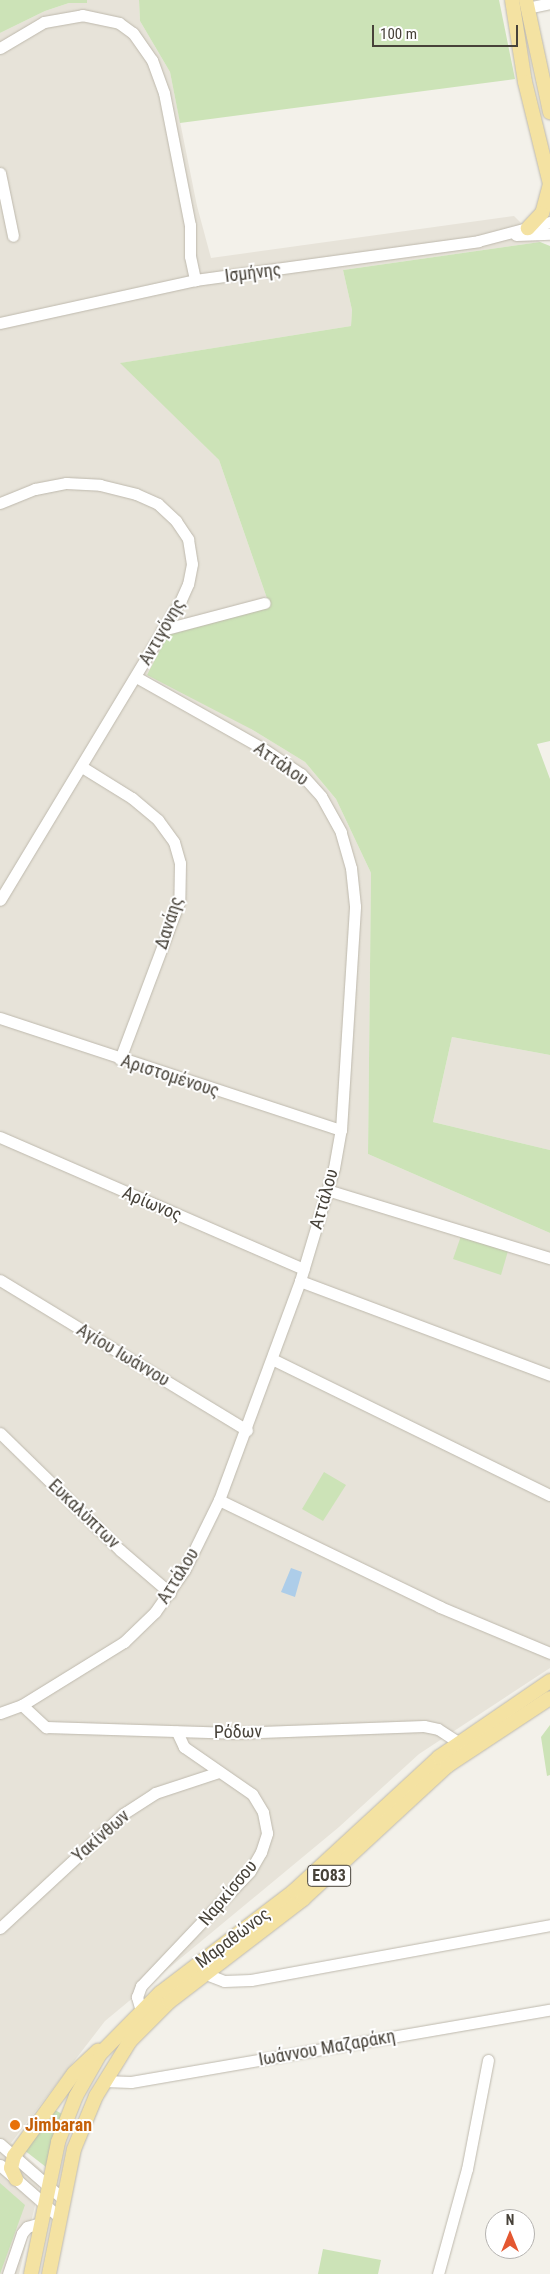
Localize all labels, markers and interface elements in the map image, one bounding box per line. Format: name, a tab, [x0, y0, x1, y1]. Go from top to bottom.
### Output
scale bar	[375, 15, 521, 47]
text: 100 m	[380, 25, 417, 43]
street label: Ισμήνης	[224, 259, 282, 287]
street label: Αντιγόνης	[134, 595, 190, 669]
street label: Αττάλου	[250, 737, 312, 791]
street label: Δανάης	[150, 894, 188, 952]
street label: Αριστομένους	[118, 1050, 222, 1102]
street label: Αττάλου	[305, 1166, 343, 1232]
street label: Αρίωνος	[119, 1182, 185, 1226]
street label: Αγίου Ιωάννου	[73, 1319, 173, 1391]
street label: Ευκαλύπτων	[44, 1475, 124, 1553]
street label: Αττάλου	[152, 1544, 204, 1608]
street label: Ρόδων	[214, 1721, 262, 1743]
street label: Υακίνθων	[68, 1805, 134, 1867]
street label: Ναρκίσσου	[194, 1856, 262, 1930]
road number: ΕΟ83	[306, 1862, 352, 1890]
street label: Μαραθώνος	[192, 1903, 274, 1973]
street label: Ιωάννου Μαζαράκη	[257, 2025, 397, 2071]
place label: Jimbaran	[25, 2114, 92, 2136]
marker: Jimbaran	[9, 2119, 21, 2131]
north arrow	[485, 2209, 535, 2259]
text: N	[506, 2212, 514, 2228]

